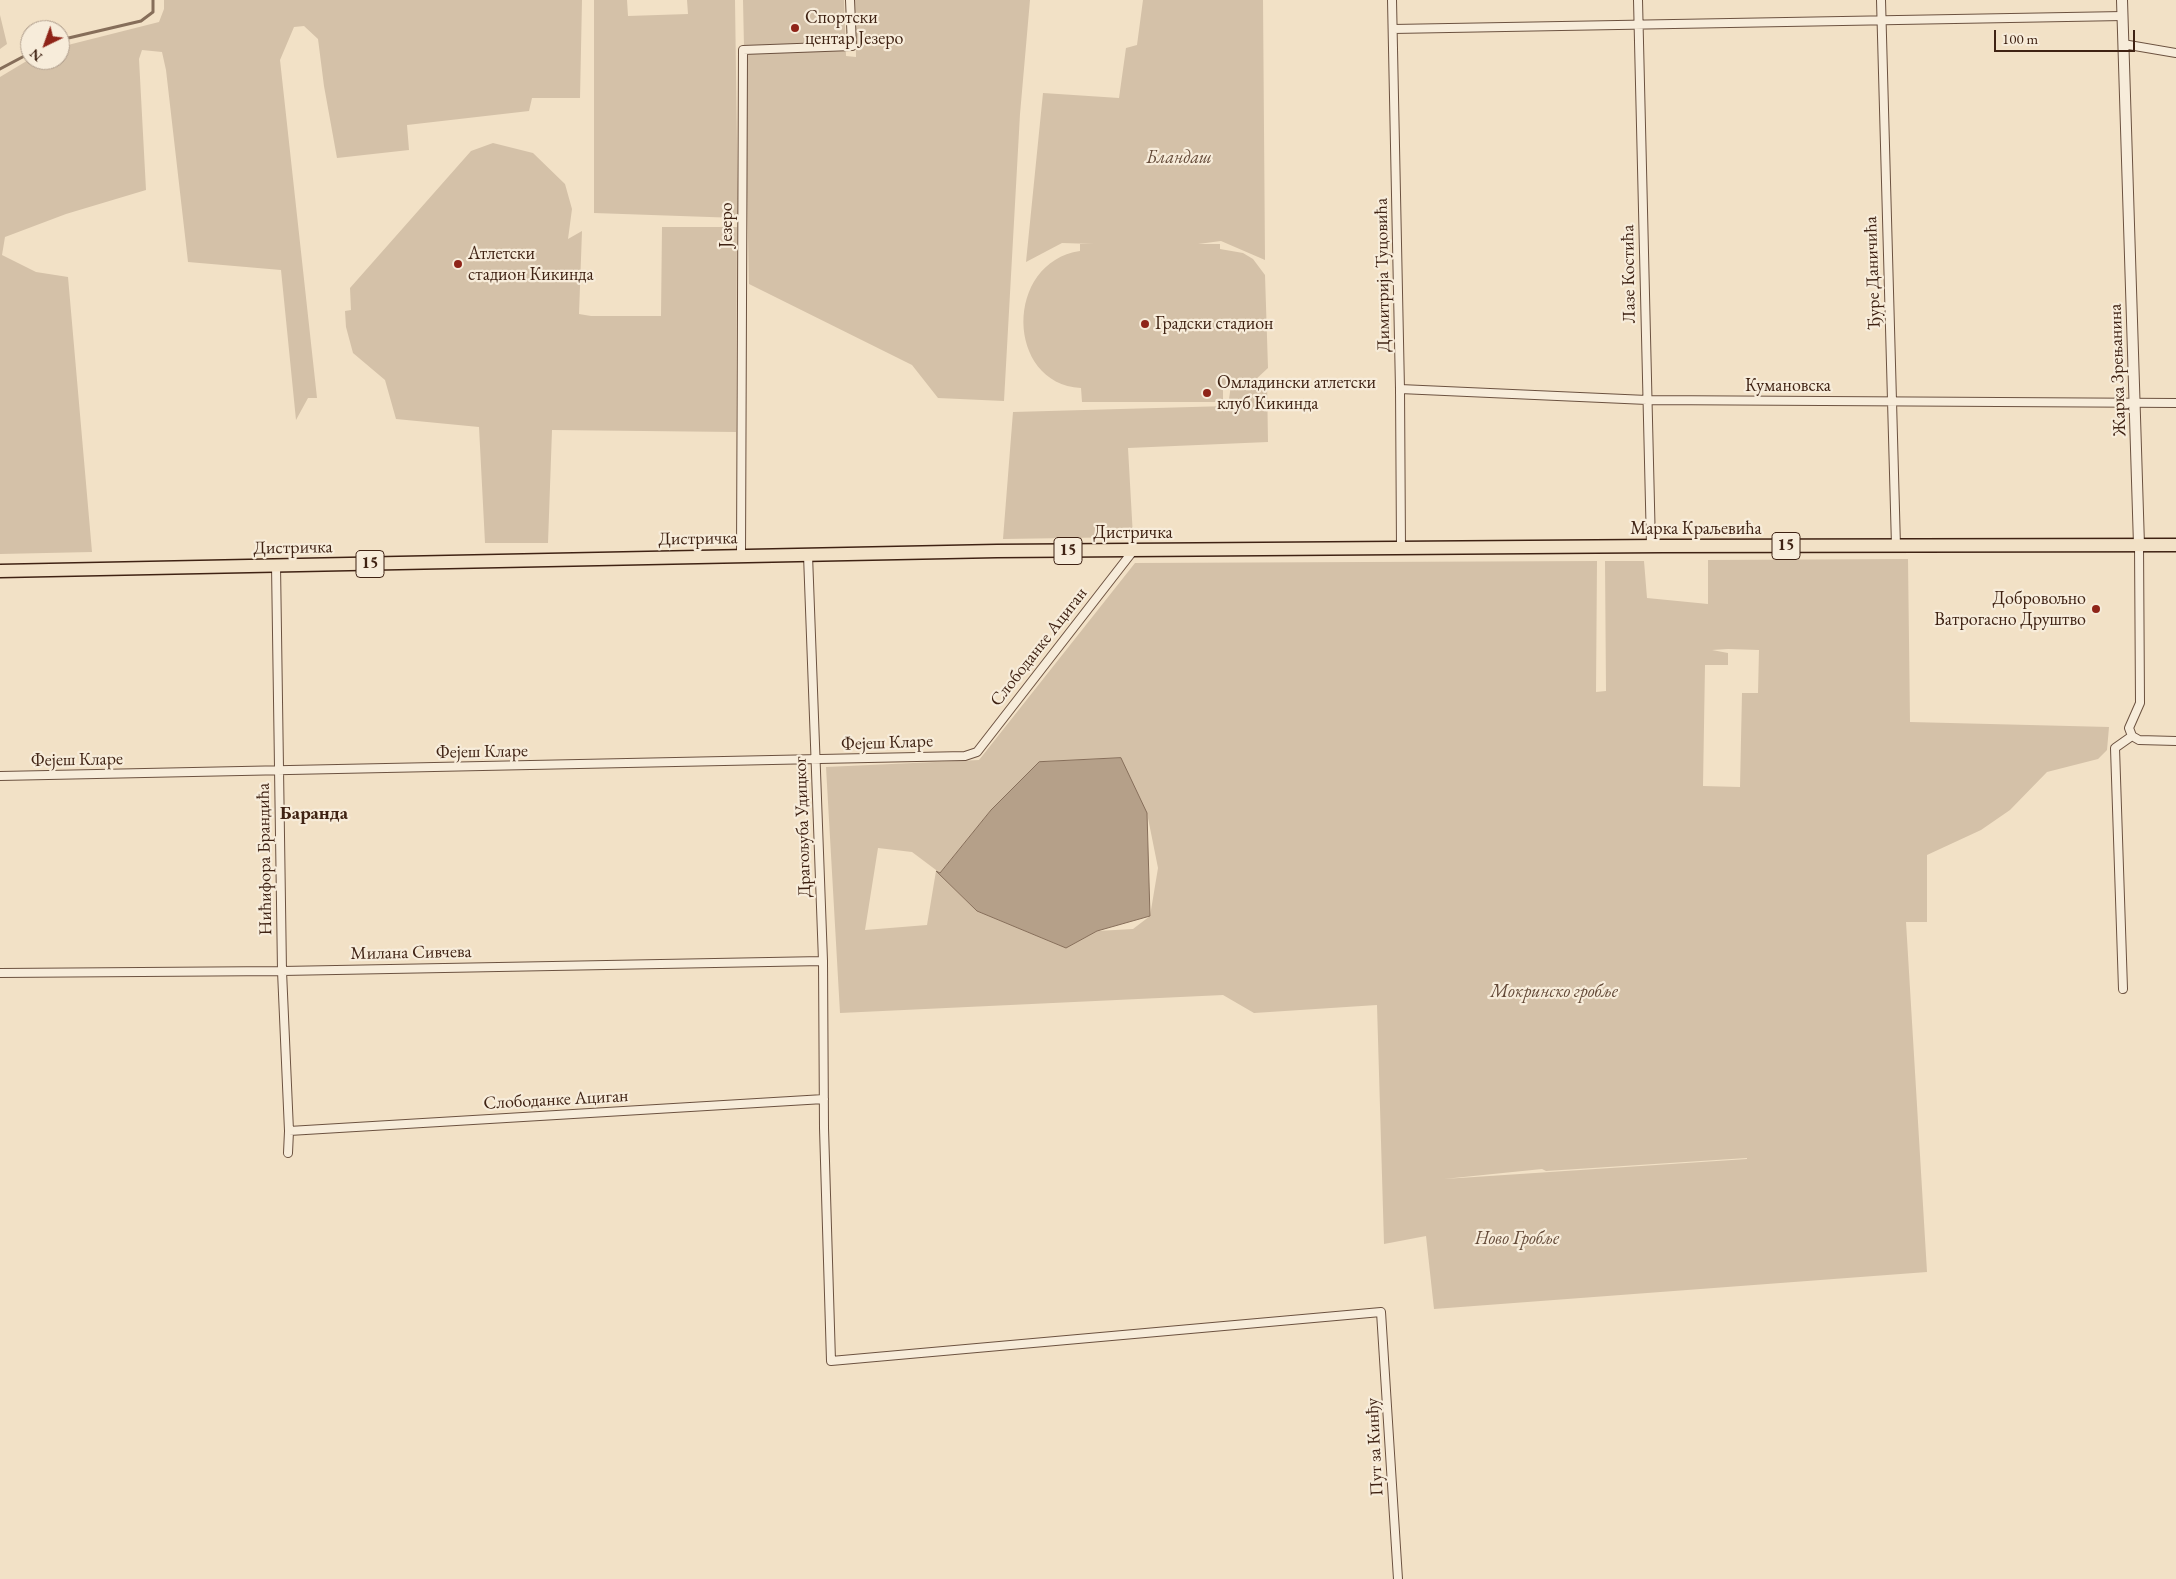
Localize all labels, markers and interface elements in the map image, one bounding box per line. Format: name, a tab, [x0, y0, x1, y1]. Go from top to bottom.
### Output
place label: Спортски центар Језеро	[805, 7, 903, 50]
north arrow	[20, 20, 70, 70]
scale bar	[1996, 20, 2137, 52]
marker: Спортски центар Језеро	[789, 22, 801, 34]
text: 100 m	[2002, 29, 2038, 48]
text: N	[25, 45, 46, 66]
park label: Бландаш	[1146, 147, 1212, 169]
street label: Димитрија Туцовића	[1371, 198, 1395, 352]
street label: Језеро	[716, 202, 738, 248]
street label: Ђуре Даничића	[1860, 216, 1886, 330]
street label: Лазе Костића	[1617, 225, 1641, 323]
place label: Атлетски стадион Кикинда	[468, 243, 594, 286]
marker: Атлетски стадион Кикинда	[452, 258, 464, 270]
street label: Жарка Зрењанина	[2105, 303, 2131, 437]
place label: Градски стадион	[1155, 313, 1273, 335]
marker: Градски стадион	[1139, 318, 1151, 330]
place label: Омладински атлетски клуб Кикинда	[1217, 372, 1376, 414]
street label: Кумановска	[1745, 375, 1831, 397]
marker: Омладински атлетски клуб Кикинда	[1201, 387, 1213, 399]
street label: Марка Краљевића	[1630, 518, 1762, 540]
street label: Дистричка	[1093, 522, 1173, 544]
street label: Дистричка	[658, 528, 738, 550]
road number: 15	[1772, 532, 1800, 560]
street label: Дистричка	[253, 537, 333, 559]
road number: 15	[1054, 538, 1082, 564]
road number: 15	[356, 550, 384, 578]
street label: Слободанке Ациган	[986, 583, 1092, 711]
place label: Добровољно Ватрогасно Друштво	[1934, 588, 2086, 630]
marker: Добровољно Ватрогасно Друштво	[2090, 603, 2102, 615]
street label: Фејеш Кларе	[841, 731, 933, 755]
street label: Фејеш Кларе	[436, 740, 528, 764]
street label: Фејеш Кларе	[31, 748, 123, 772]
street label: Драгољуба Удицког	[790, 756, 816, 898]
street label: Нићифора Брандића	[253, 783, 277, 935]
district label: Баранда	[280, 803, 348, 825]
street label: Милана Сивчева	[350, 941, 472, 965]
park label: Мокринско гробље	[1490, 981, 1618, 1003]
street label: Слободанке Ациган	[483, 1085, 629, 1115]
park label: Ново Гробље	[1475, 1228, 1559, 1250]
street label: Пут за Кинђу	[1362, 1397, 1388, 1497]

